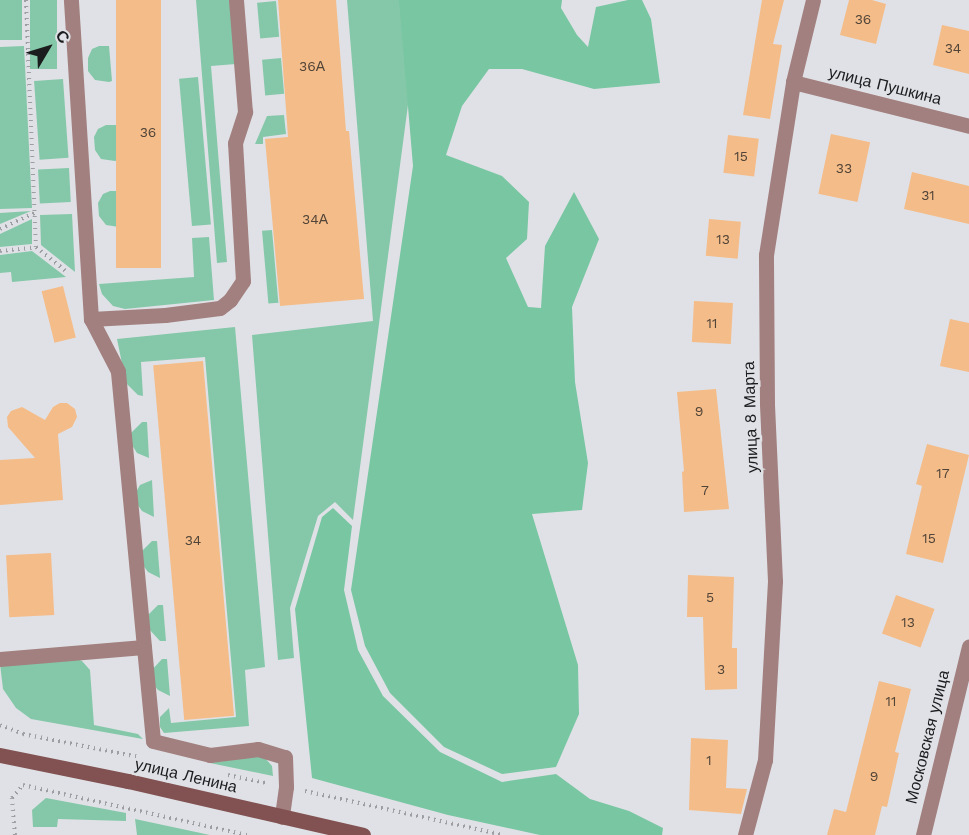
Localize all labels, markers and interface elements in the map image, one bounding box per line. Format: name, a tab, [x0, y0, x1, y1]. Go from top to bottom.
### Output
house number: 36	[855, 11, 871, 27]
north arrow	[18, 18, 78, 78]
text: С	[52, 26, 74, 47]
house number: 34	[945, 40, 961, 56]
house number: 36А	[299, 58, 325, 74]
street label: улица Пушкина	[827, 63, 943, 109]
house number: 36	[140, 124, 156, 140]
house number: 15	[734, 148, 748, 164]
house number: 33	[836, 160, 852, 176]
house number: 31	[921, 187, 935, 203]
house number: 34А	[302, 211, 328, 227]
house number: 13	[716, 231, 730, 247]
house number: 11	[707, 315, 717, 331]
street label: улица 8 Марта	[739, 361, 763, 473]
house number: 9	[695, 403, 703, 419]
house number: 17	[936, 465, 950, 481]
house number: 7	[701, 482, 709, 498]
house number: 15	[922, 530, 936, 546]
house number: 34	[185, 532, 201, 548]
house number: 5	[706, 589, 714, 605]
house number: 13	[901, 614, 915, 630]
house number: 3	[717, 661, 725, 677]
street label: Московская улица	[902, 668, 954, 806]
house number: 11	[886, 693, 896, 709]
house number: 1	[706, 752, 712, 768]
street label: улица Ленина	[133, 755, 239, 797]
house number: 9	[870, 768, 878, 784]

